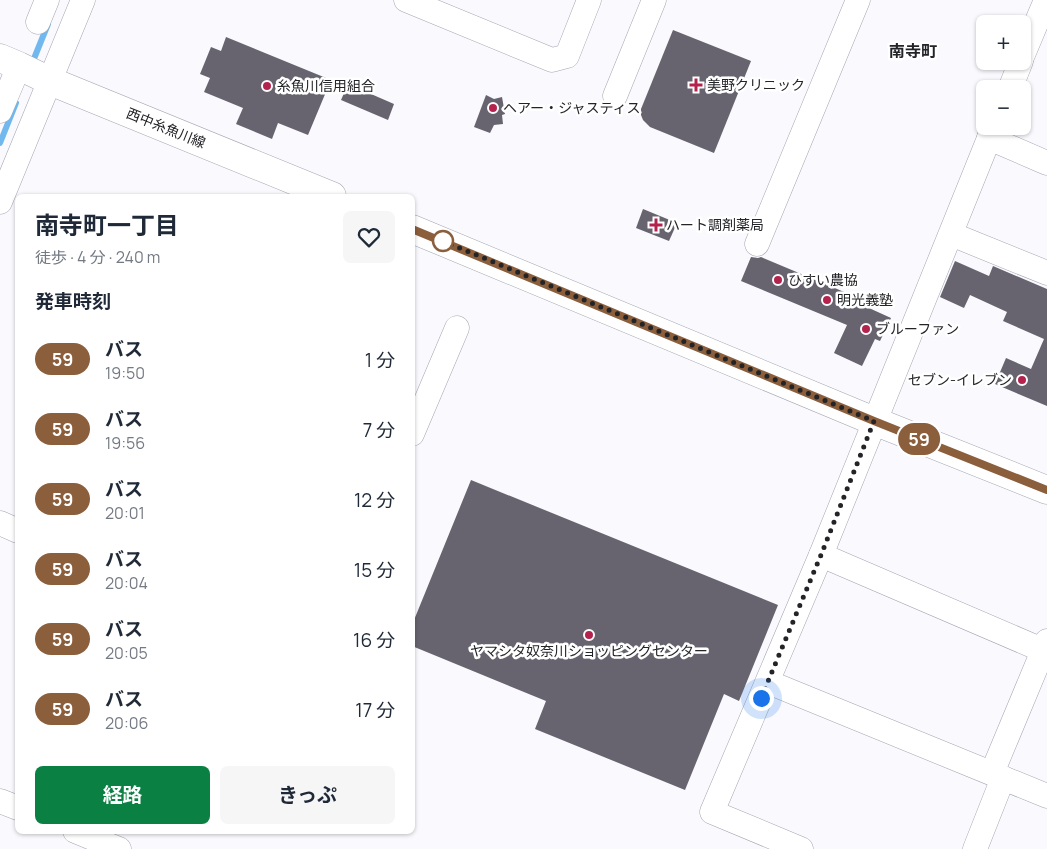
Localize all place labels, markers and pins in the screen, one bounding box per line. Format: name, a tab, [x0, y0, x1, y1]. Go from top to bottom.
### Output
place label: 美野クリニック	[707, 75, 805, 94]
place label: 糸魚川信用組合	[277, 76, 375, 95]
marker: 美野クリニック	[689, 78, 703, 92]
marker: 糸魚川信用組合	[261, 80, 273, 92]
place label: ヘアー・ジャスティス	[503, 98, 641, 117]
marker: ヘアー・ジャスティス	[487, 102, 499, 114]
place label: ハート調剤薬局	[666, 215, 764, 234]
marker: ハート調剤薬局	[650, 219, 662, 231]
unlabelled marker	[432, 230, 454, 252]
place label: ひすい農協	[788, 270, 858, 289]
marker: ひすい農協	[772, 274, 784, 286]
place label: 明光義塾	[837, 290, 893, 309]
marker: 明光義塾	[821, 294, 833, 306]
place label: ブルーファン	[876, 319, 959, 338]
marker: ブルーファン	[860, 323, 872, 335]
place label: セブン-イレブン	[908, 370, 1012, 389]
marker: セブン-イレブン	[1016, 374, 1028, 386]
marker: ヤマシタ奴奈川ショッピングセンター	[583, 629, 595, 641]
place label: ヤマシタ奴奈川ショッピングセンター	[470, 641, 708, 660]

